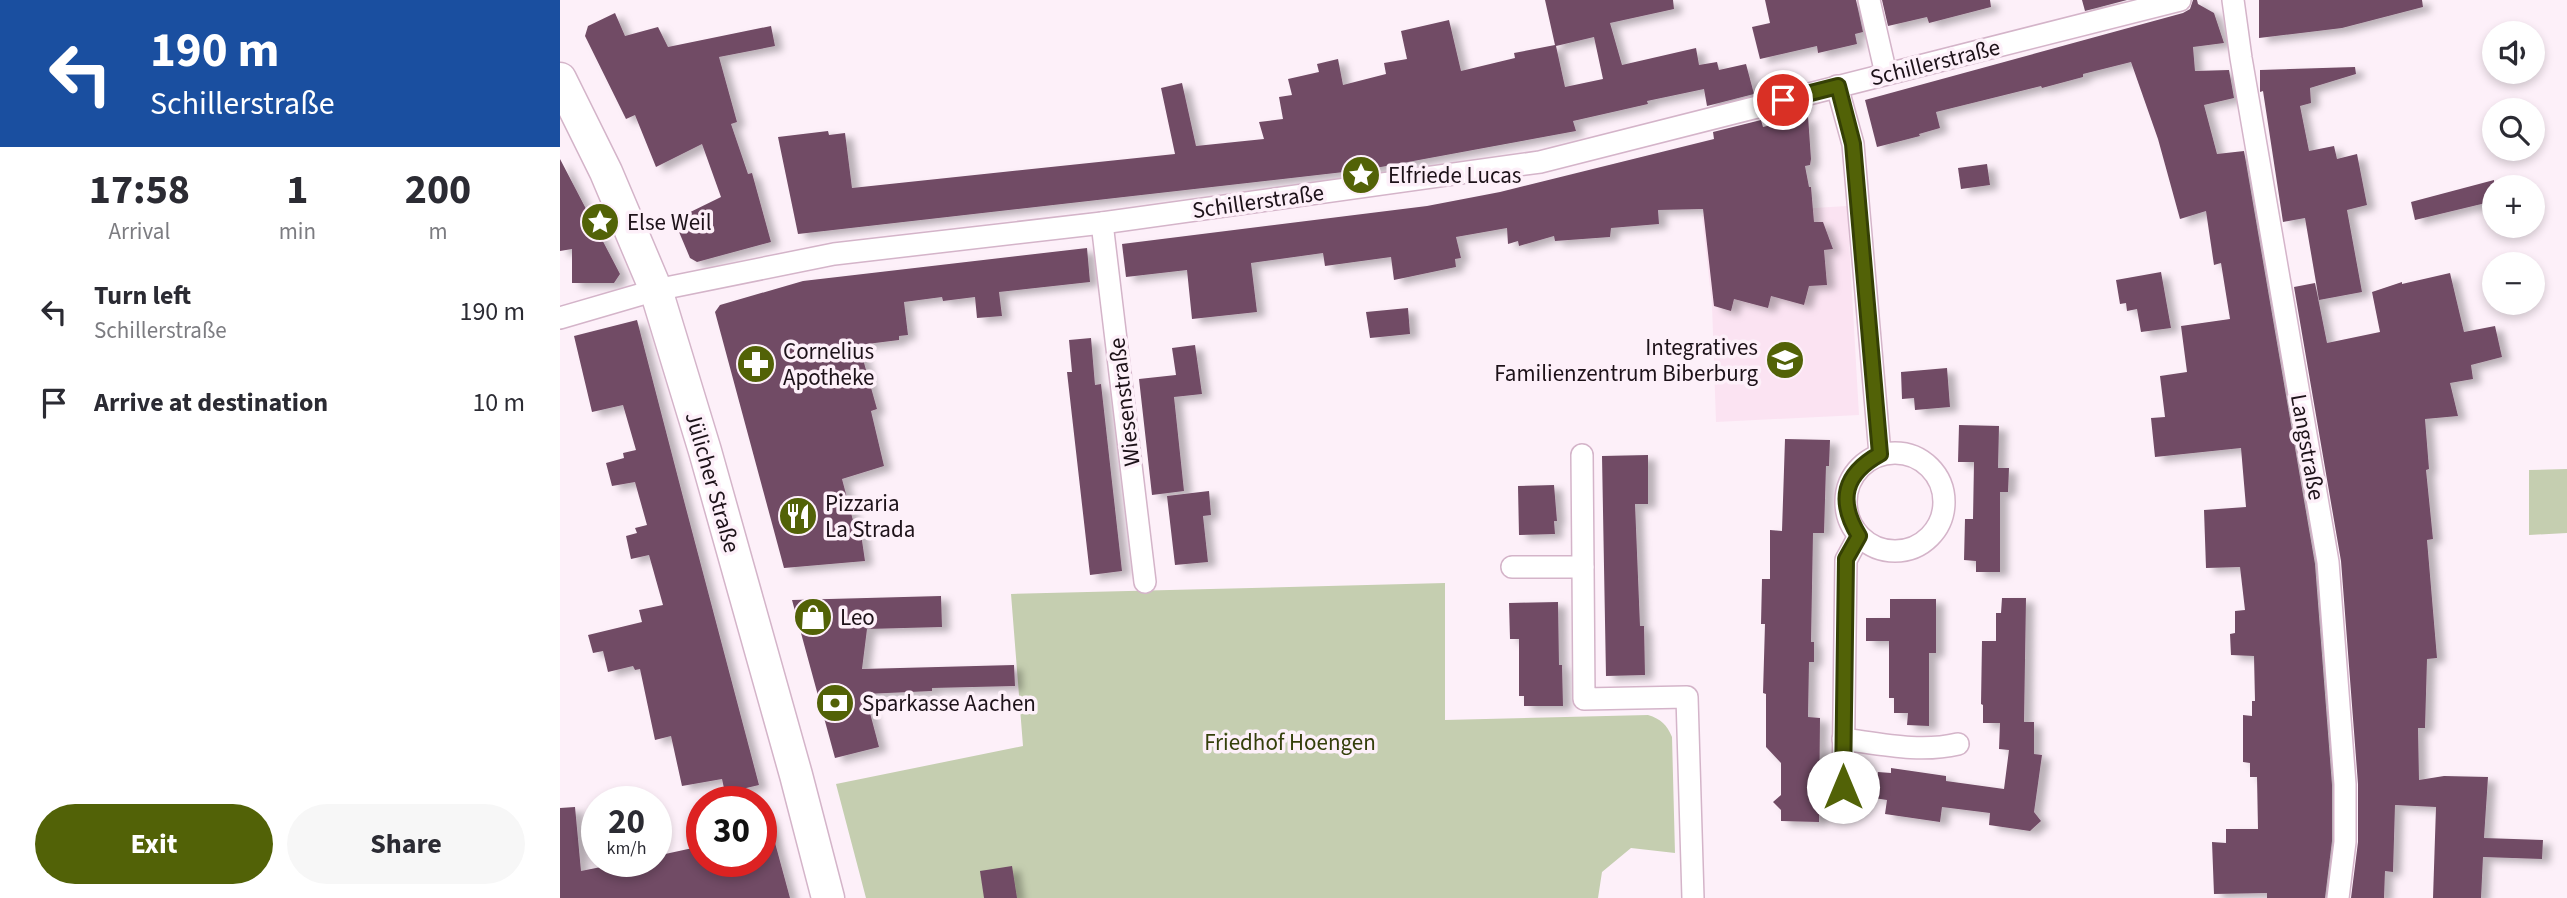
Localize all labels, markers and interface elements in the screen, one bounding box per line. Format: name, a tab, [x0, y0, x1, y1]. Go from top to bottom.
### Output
text: 190 m	[150, 16, 279, 86]
map controls	[2482, 21, 2545, 315]
button: sound	[2482, 21, 2545, 84]
icon: left	[35, 28, 126, 119]
street label: Schillerstraße	[1867, 30, 2003, 95]
pin	[1753, 70, 1813, 130]
text: Schillerstraße	[150, 81, 335, 127]
icon: arrive	[1764, 81, 1802, 119]
button: search	[2482, 98, 2545, 161]
place icon: Elfriede Lucas	[1340, 154, 1382, 196]
place label: Elfriede Lucas	[1388, 159, 1521, 192]
text: 17:58	[89, 160, 190, 220]
text: 1	[286, 160, 308, 220]
text: 200	[405, 160, 471, 220]
button: +	[2482, 175, 2545, 238]
street label: Schillerstraße	[1190, 176, 1326, 227]
place icon: Else Weil	[579, 201, 621, 243]
place label: Else Weil	[627, 206, 712, 239]
text: Arrival	[108, 215, 170, 248]
text: min	[279, 215, 316, 248]
text: m	[428, 215, 448, 248]
button: −	[2482, 252, 2545, 315]
text: Turn left	[94, 277, 191, 314]
icon: left	[35, 293, 73, 331]
text: 190 m	[459, 293, 525, 330]
text: Schillerstraße	[94, 314, 227, 347]
place label: Integratives Familienzentrum Biberburg	[1494, 331, 1758, 390]
place label: Cornelius Apotheke	[783, 335, 874, 394]
street label: Wiesenstraße	[1100, 336, 1149, 468]
school or university icon: Integratives Familienzentrum Biberburg	[1764, 339, 1806, 381]
pharmacy icon: Cornelius Apotheke	[735, 343, 777, 385]
icon: arrive	[35, 384, 73, 422]
text: Arrive at destination	[94, 384, 328, 421]
text: 10 m	[472, 384, 525, 421]
street label: Langstraße	[2282, 391, 2333, 503]
street label: Jülicher Straße	[677, 408, 748, 556]
place label: Pizzaria La Strada	[825, 487, 915, 546]
restaurant icon: Pizzaria La Strada	[777, 495, 819, 537]
shop icon: Leo	[792, 596, 834, 638]
place label: Leo	[840, 601, 875, 634]
bank icon: Sparkasse Aachen	[814, 682, 856, 724]
place label: Sparkasse Aachen	[862, 687, 1036, 720]
park label: Friedhof Hoengen	[1204, 726, 1376, 759]
position arrow	[1806, 750, 1880, 824]
speed limit sign: 30	[686, 786, 777, 877]
text: 20	[608, 797, 645, 847]
button: Exit	[35, 804, 273, 884]
button: Share	[287, 804, 525, 884]
text: km/h	[607, 836, 646, 861]

